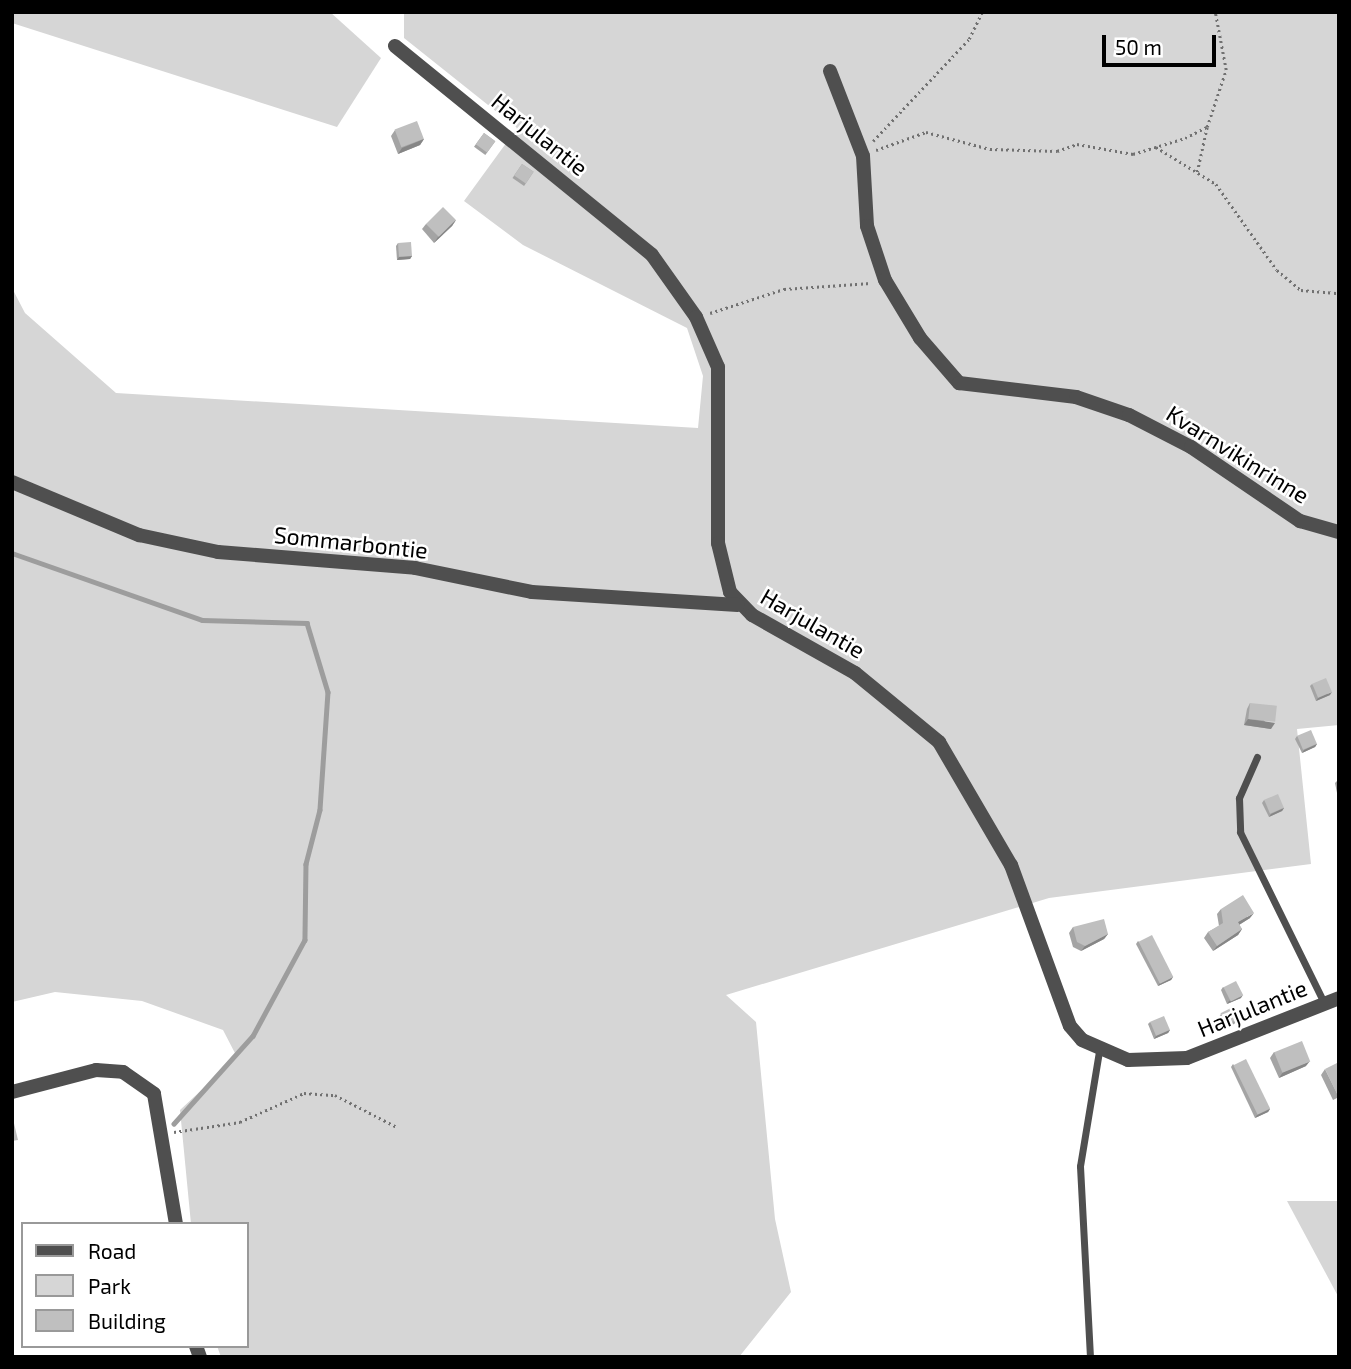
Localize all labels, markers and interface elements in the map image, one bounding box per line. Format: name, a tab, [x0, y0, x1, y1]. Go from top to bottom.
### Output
scale bar	[1106, 21, 1220, 65]
text: 50 m	[1115, 34, 1162, 59]
street label: Harjulantie	[486, 87, 594, 181]
street label: Kvarnvikinrinne	[1162, 399, 1314, 509]
street label: Sommarbontie	[273, 520, 429, 564]
street label: Harjulantie	[756, 582, 870, 664]
street label: Harjulantie	[1193, 974, 1311, 1042]
legend	[21, 1222, 248, 1348]
text: Road	[88, 1238, 136, 1263]
text: Park	[88, 1273, 131, 1298]
text: Building	[88, 1308, 166, 1333]

